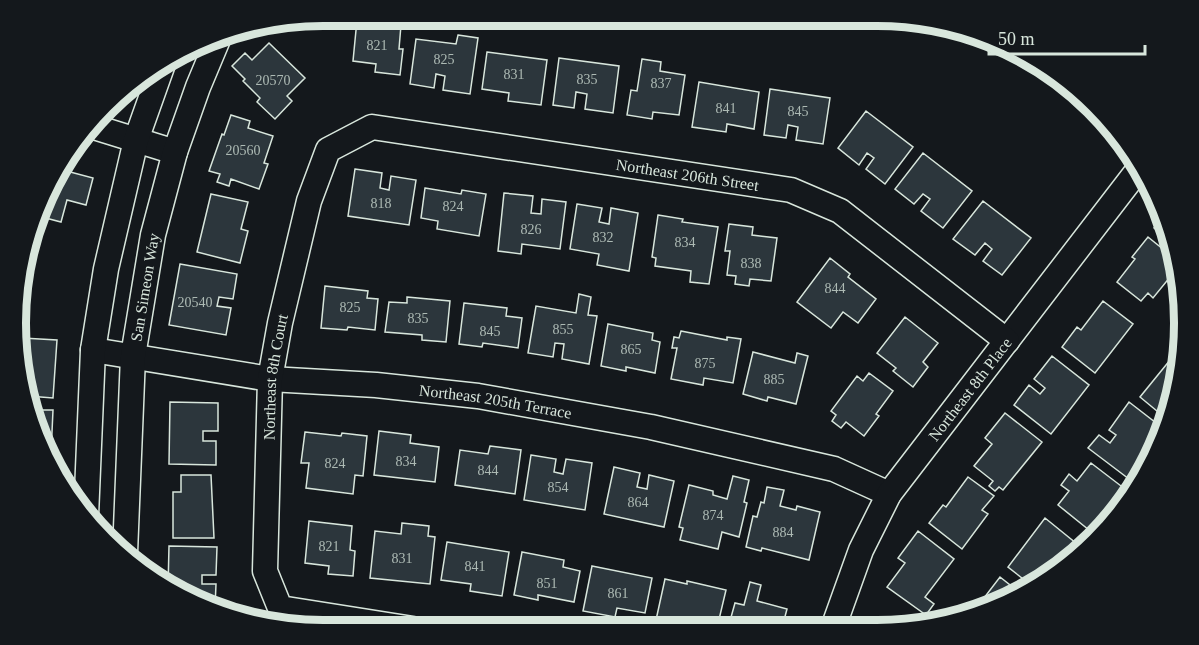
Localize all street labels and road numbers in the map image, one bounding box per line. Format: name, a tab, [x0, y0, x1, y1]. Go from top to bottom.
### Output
street label: Northeast 206th Street	[615, 155, 760, 194]
street label: San Simeon Way	[127, 232, 163, 343]
street label: Northeast 8th Court	[260, 312, 290, 440]
street label: Northeast 8th Place	[925, 334, 1015, 444]
street label: Northeast 205th Terrace	[418, 381, 573, 421]

